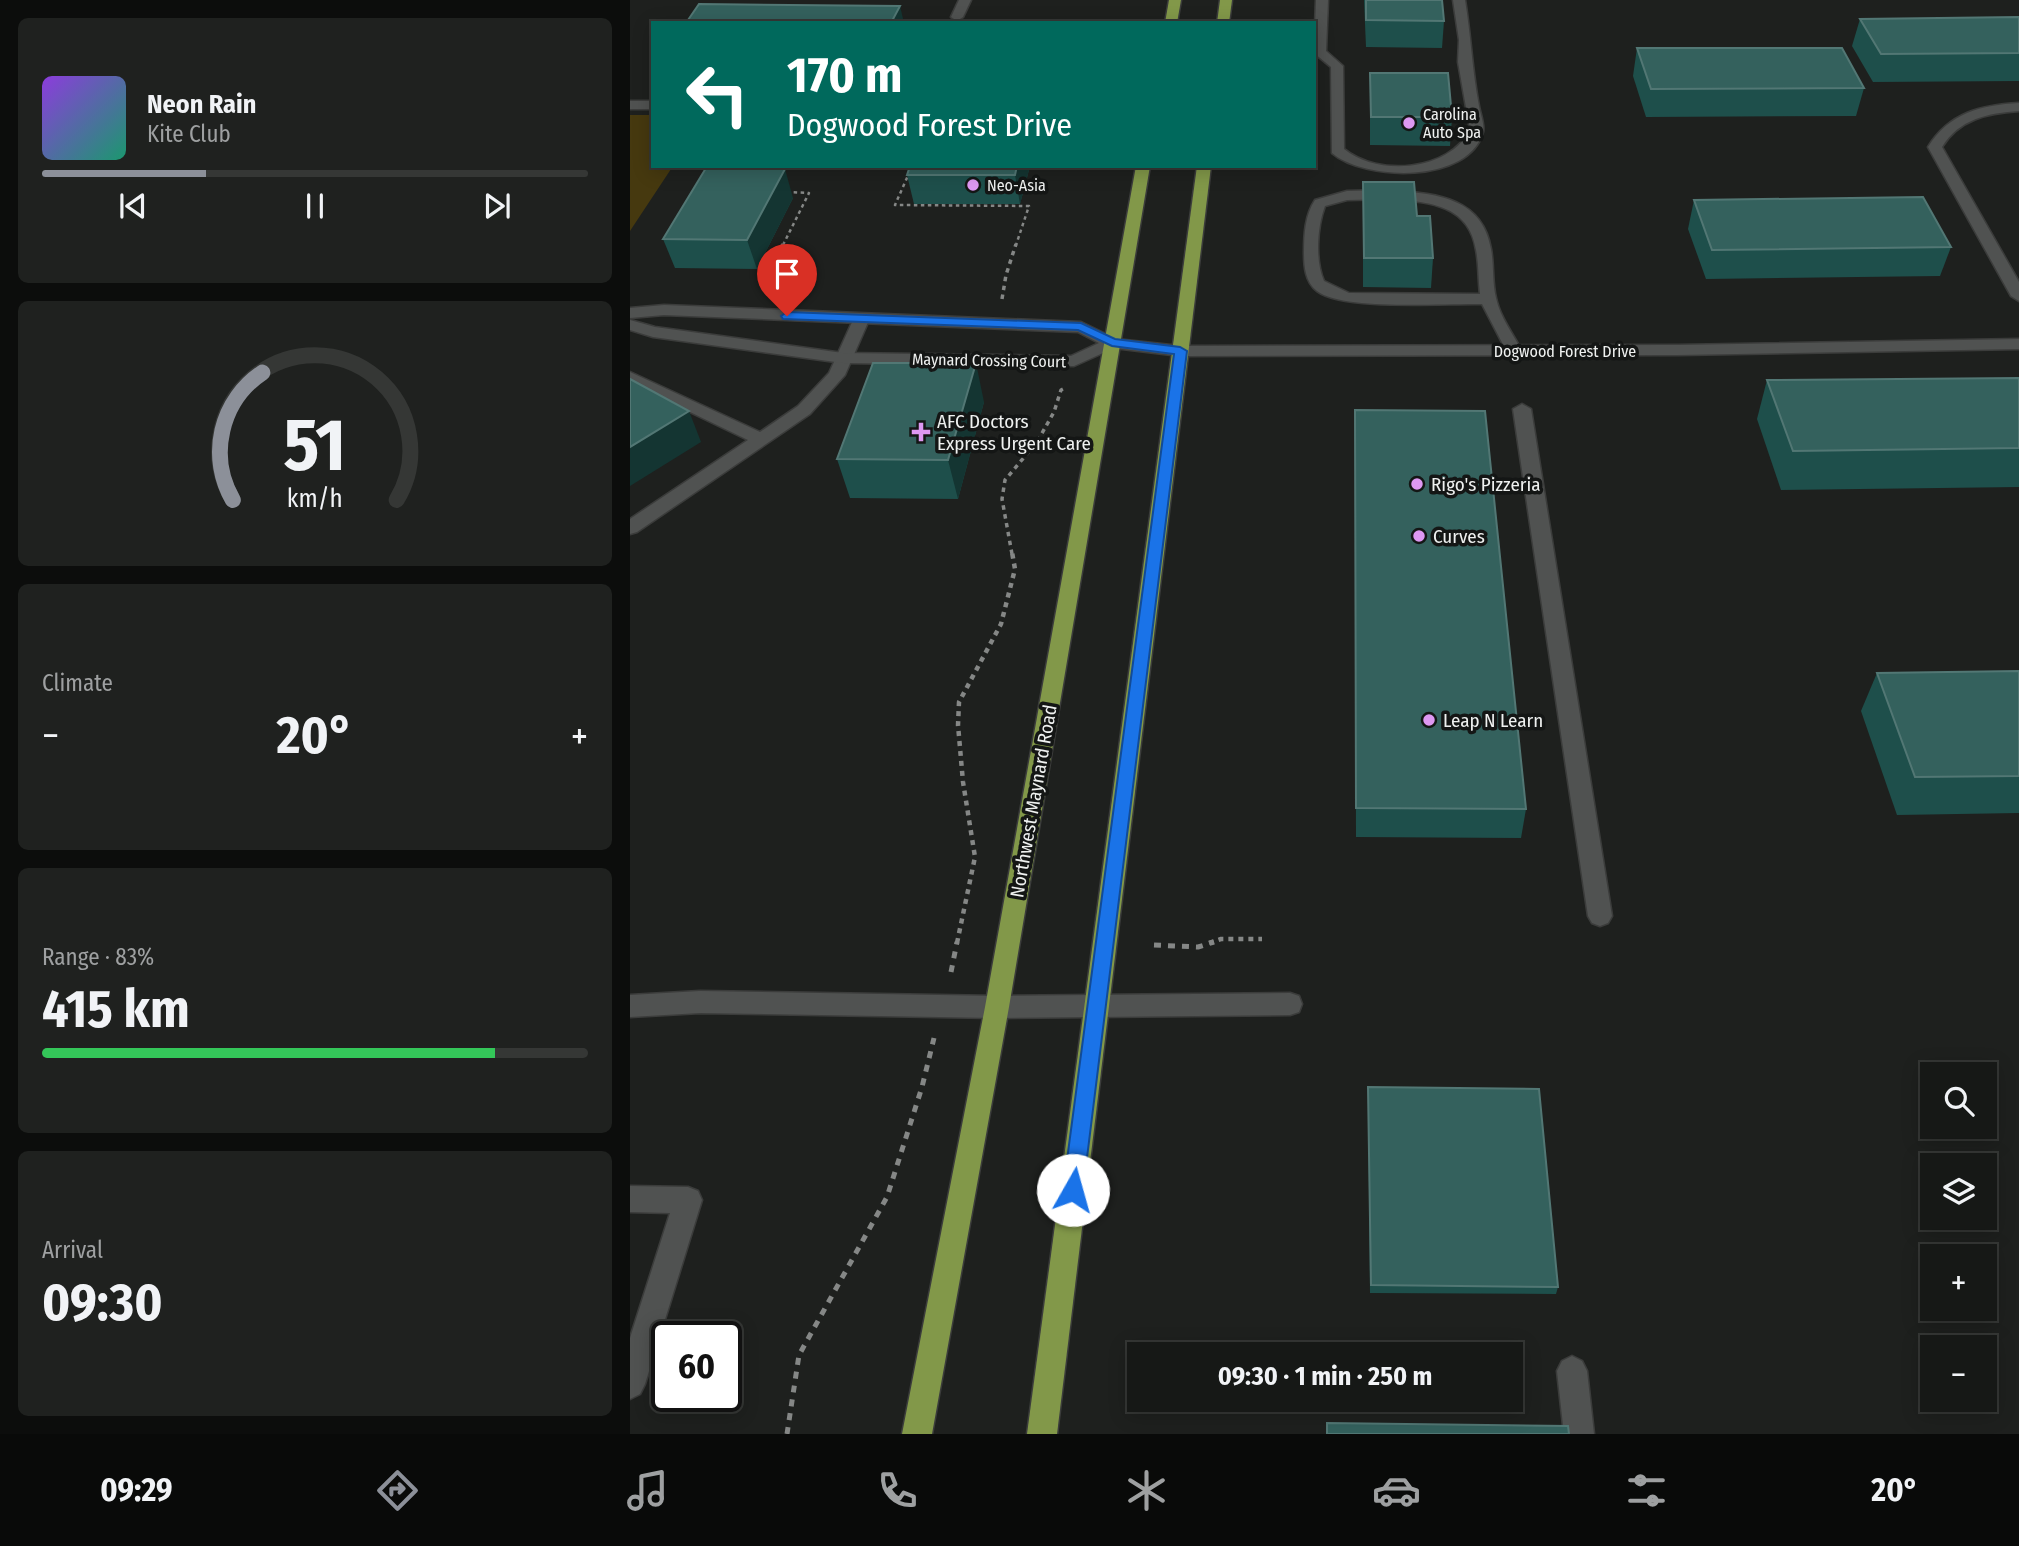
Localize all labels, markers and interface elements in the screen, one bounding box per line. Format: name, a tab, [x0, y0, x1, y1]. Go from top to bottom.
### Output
text: 170 m	[787, 46, 903, 105]
icon: left	[672, 49, 763, 140]
text: Neon Rain	[147, 89, 256, 120]
place label: Carolina Auto Spa	[1423, 105, 1481, 142]
text: Dogwood Forest Drive	[787, 106, 1072, 144]
marker: Carolina Auto Spa	[1401, 115, 1417, 131]
text: Kite Club	[147, 120, 231, 148]
place label: Neo-Asia	[987, 176, 1046, 195]
marker: Neo-Asia	[965, 177, 981, 193]
icon: previous	[114, 187, 152, 225]
icon: pause	[296, 187, 334, 225]
icon: next	[478, 187, 516, 225]
pin	[757, 244, 817, 316]
icon: arrive	[768, 255, 806, 293]
street label: Dogwood Forest Drive	[1494, 342, 1636, 361]
street label: Maynard Crossing Court	[912, 350, 1067, 371]
text: 51	[284, 402, 346, 489]
place label: AFC Doctors Express Urgent Care	[937, 410, 1091, 455]
marker: AFC Doctors Express Urgent Care	[911, 422, 931, 442]
place label: Rigo's Pizzeria	[1431, 473, 1541, 496]
marker: Rigo's Pizzeria	[1409, 476, 1425, 492]
text: km/h	[287, 484, 343, 514]
place label: Curves	[1433, 525, 1485, 548]
marker: Curves	[1411, 528, 1427, 544]
text: Climate	[42, 669, 113, 697]
street label: Northwest Maynard Road	[1005, 703, 1062, 899]
text: 20°	[277, 704, 353, 767]
place label: Leap N Learn	[1443, 709, 1543, 732]
marker: Leap N Learn	[1421, 712, 1437, 728]
text: −	[42, 713, 59, 759]
text: +	[571, 713, 588, 759]
text: Range · 83%	[42, 943, 154, 971]
text: 415 km	[42, 978, 190, 1041]
map controls	[1920, 1062, 1997, 1412]
button: search	[1920, 1062, 1997, 1139]
position arrow	[1036, 1153, 1110, 1227]
button: layers	[1920, 1153, 1997, 1230]
text: Arrival	[42, 1236, 103, 1264]
button: +	[1920, 1244, 1997, 1321]
text: 09:30	[42, 1271, 163, 1334]
speed limit sign: 60	[651, 1321, 742, 1412]
button: −	[1920, 1335, 1997, 1412]
text: 09:30 · 1 min · 250 m	[1218, 1361, 1432, 1392]
icon: directions	[373, 1466, 422, 1515]
icon: music	[623, 1466, 672, 1515]
icon: phone	[873, 1466, 922, 1515]
icon: climate	[1122, 1466, 1171, 1515]
icon: car	[1372, 1466, 1421, 1515]
icon: filters	[1622, 1466, 1671, 1515]
text: 09:29	[100, 1471, 173, 1509]
text: 20°	[1871, 1471, 1919, 1509]

